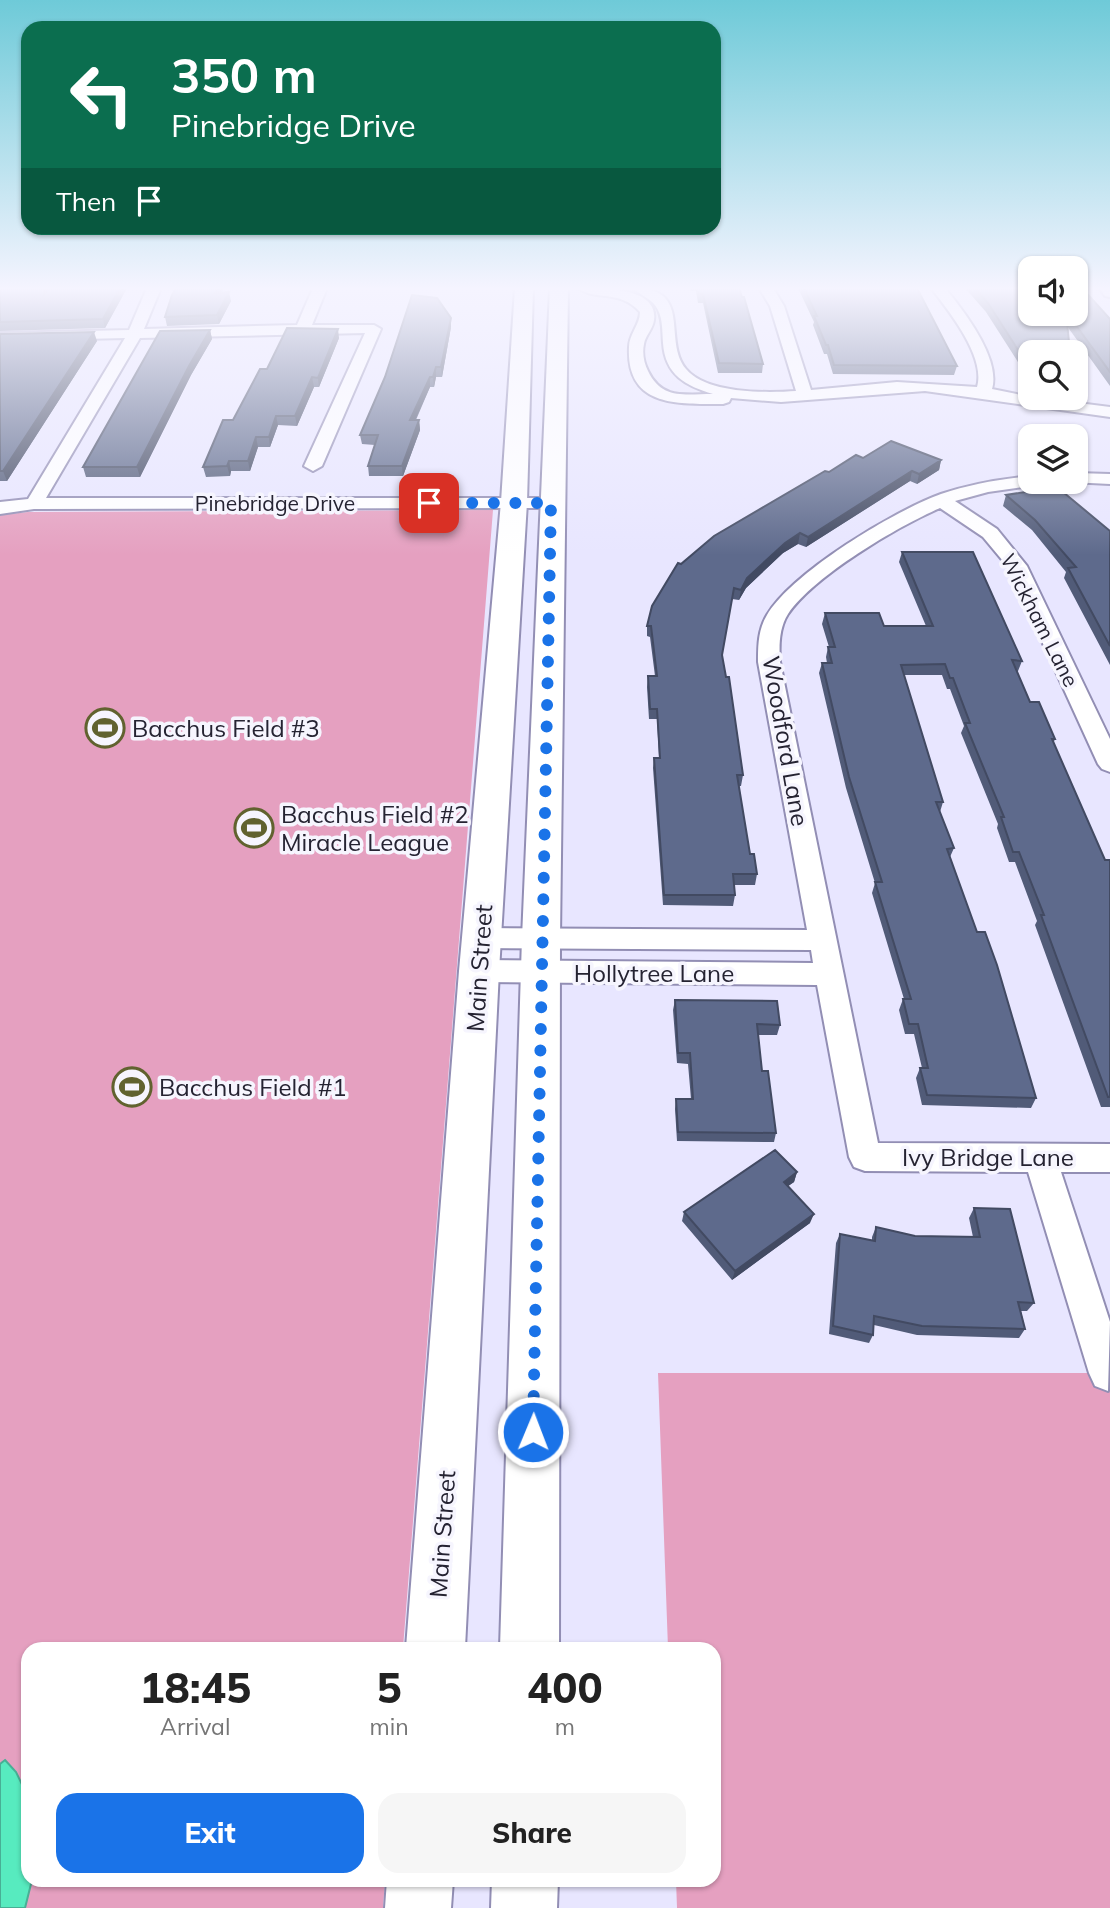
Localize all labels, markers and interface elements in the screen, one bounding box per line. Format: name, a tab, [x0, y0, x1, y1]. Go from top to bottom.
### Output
text: 350 m	[171, 44, 317, 105]
icon: left	[56, 49, 147, 140]
text: Pinebridge Drive	[171, 105, 416, 145]
icon: arrive	[130, 182, 168, 220]
text: Then	[56, 185, 116, 218]
map controls	[1018, 256, 1088, 494]
button: sound	[1018, 256, 1088, 326]
button: search	[1018, 340, 1088, 410]
button: layers	[1018, 424, 1088, 494]
pin	[399, 473, 459, 533]
icon: arrive	[410, 484, 448, 522]
street label: Pinebridge Drive	[195, 490, 355, 516]
street label: Wickham Lane	[995, 549, 1085, 691]
street label: Woodford Lane	[756, 654, 816, 828]
sports icon: Bacchus Field #3	[84, 707, 126, 749]
place label: Bacchus Field #3	[132, 713, 320, 743]
place label: Bacchus Field #2 Miracle League	[281, 799, 469, 857]
sports icon: Bacchus Field #2 Miracle League	[233, 807, 275, 849]
street label: Main Street	[460, 903, 498, 1033]
street label: Hollytree Lane	[574, 958, 734, 988]
sports icon: Bacchus Field #1	[111, 1066, 153, 1108]
place label: Bacchus Field #1	[159, 1072, 347, 1102]
street label: Ivy Bridge Lane	[902, 1142, 1074, 1172]
position arrow	[496, 1395, 570, 1469]
street label: Main Street	[423, 1469, 461, 1599]
text: 18:45	[139, 1661, 251, 1714]
text: 5	[376, 1661, 402, 1714]
text: 400	[527, 1661, 603, 1714]
text: Arrival	[160, 1712, 230, 1741]
text: min	[369, 1712, 409, 1741]
text: m	[555, 1712, 575, 1741]
button: Exit	[56, 1793, 364, 1873]
button: Share	[378, 1793, 686, 1873]

